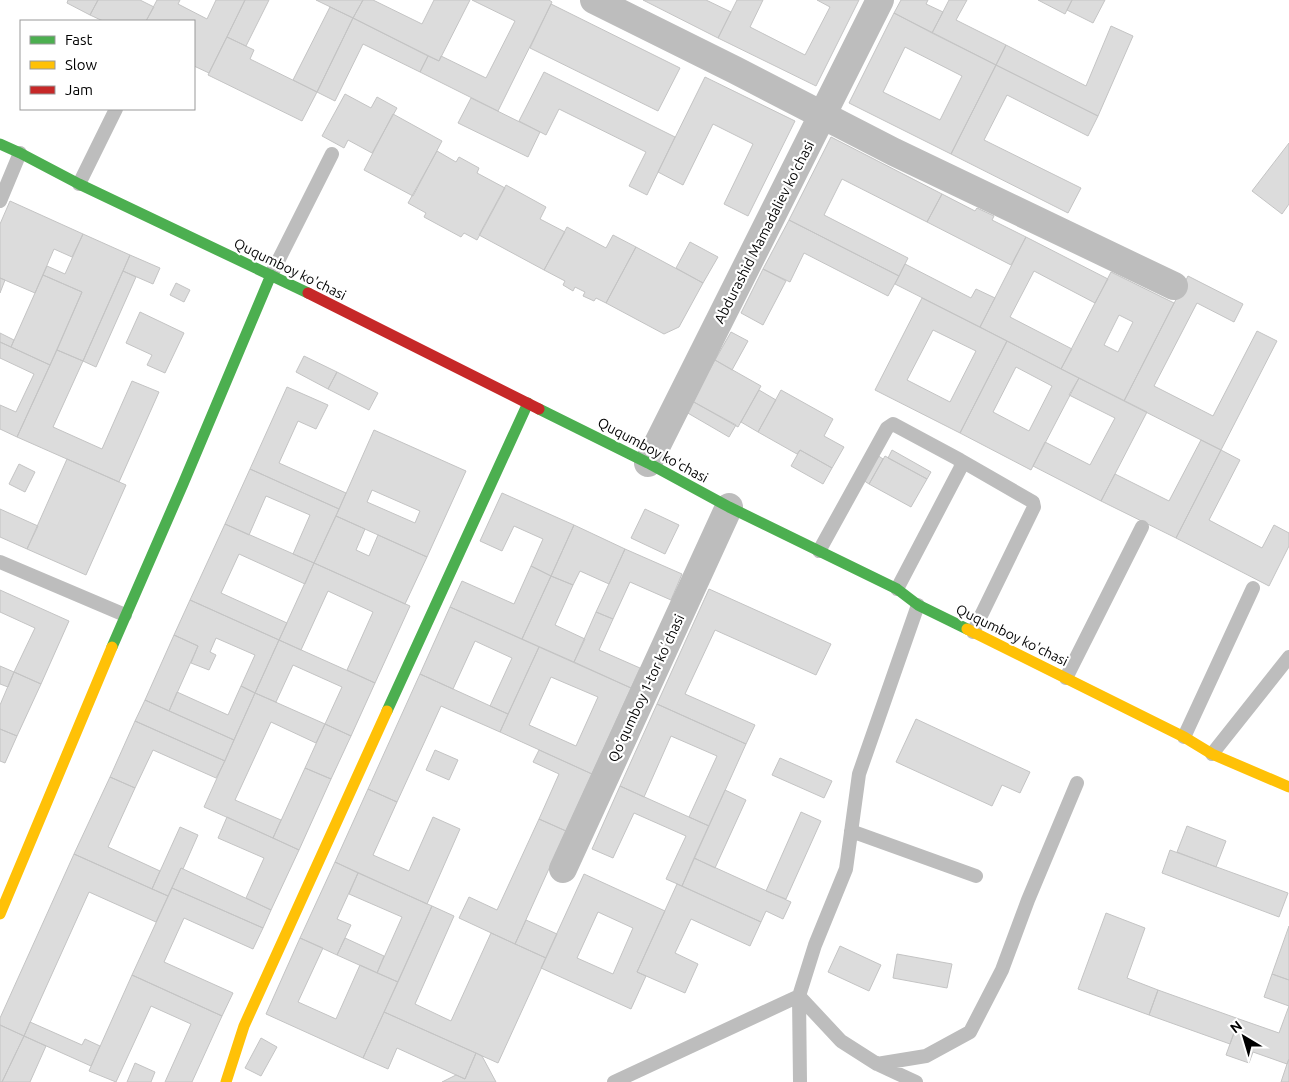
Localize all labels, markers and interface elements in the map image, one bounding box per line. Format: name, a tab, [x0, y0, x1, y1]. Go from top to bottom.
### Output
legend	[20, 20, 195, 110]
text: Fast	[65, 31, 93, 48]
text: Slow	[65, 56, 98, 73]
text: Jam	[65, 81, 93, 98]
street label: Abdurashid Mamadaliev koʻchasi	[711, 138, 817, 326]
street label: Ququmboy ko'chasi	[231, 235, 349, 303]
street label: Ququmboy ko'chasi	[595, 414, 711, 486]
street label: Ququmboy ko'chasi	[953, 601, 1071, 669]
street label: Qoʻqumboy 1-tor koʼchasi	[605, 612, 687, 764]
north arrow	[1219, 1012, 1269, 1062]
text: N	[1227, 1017, 1245, 1036]

